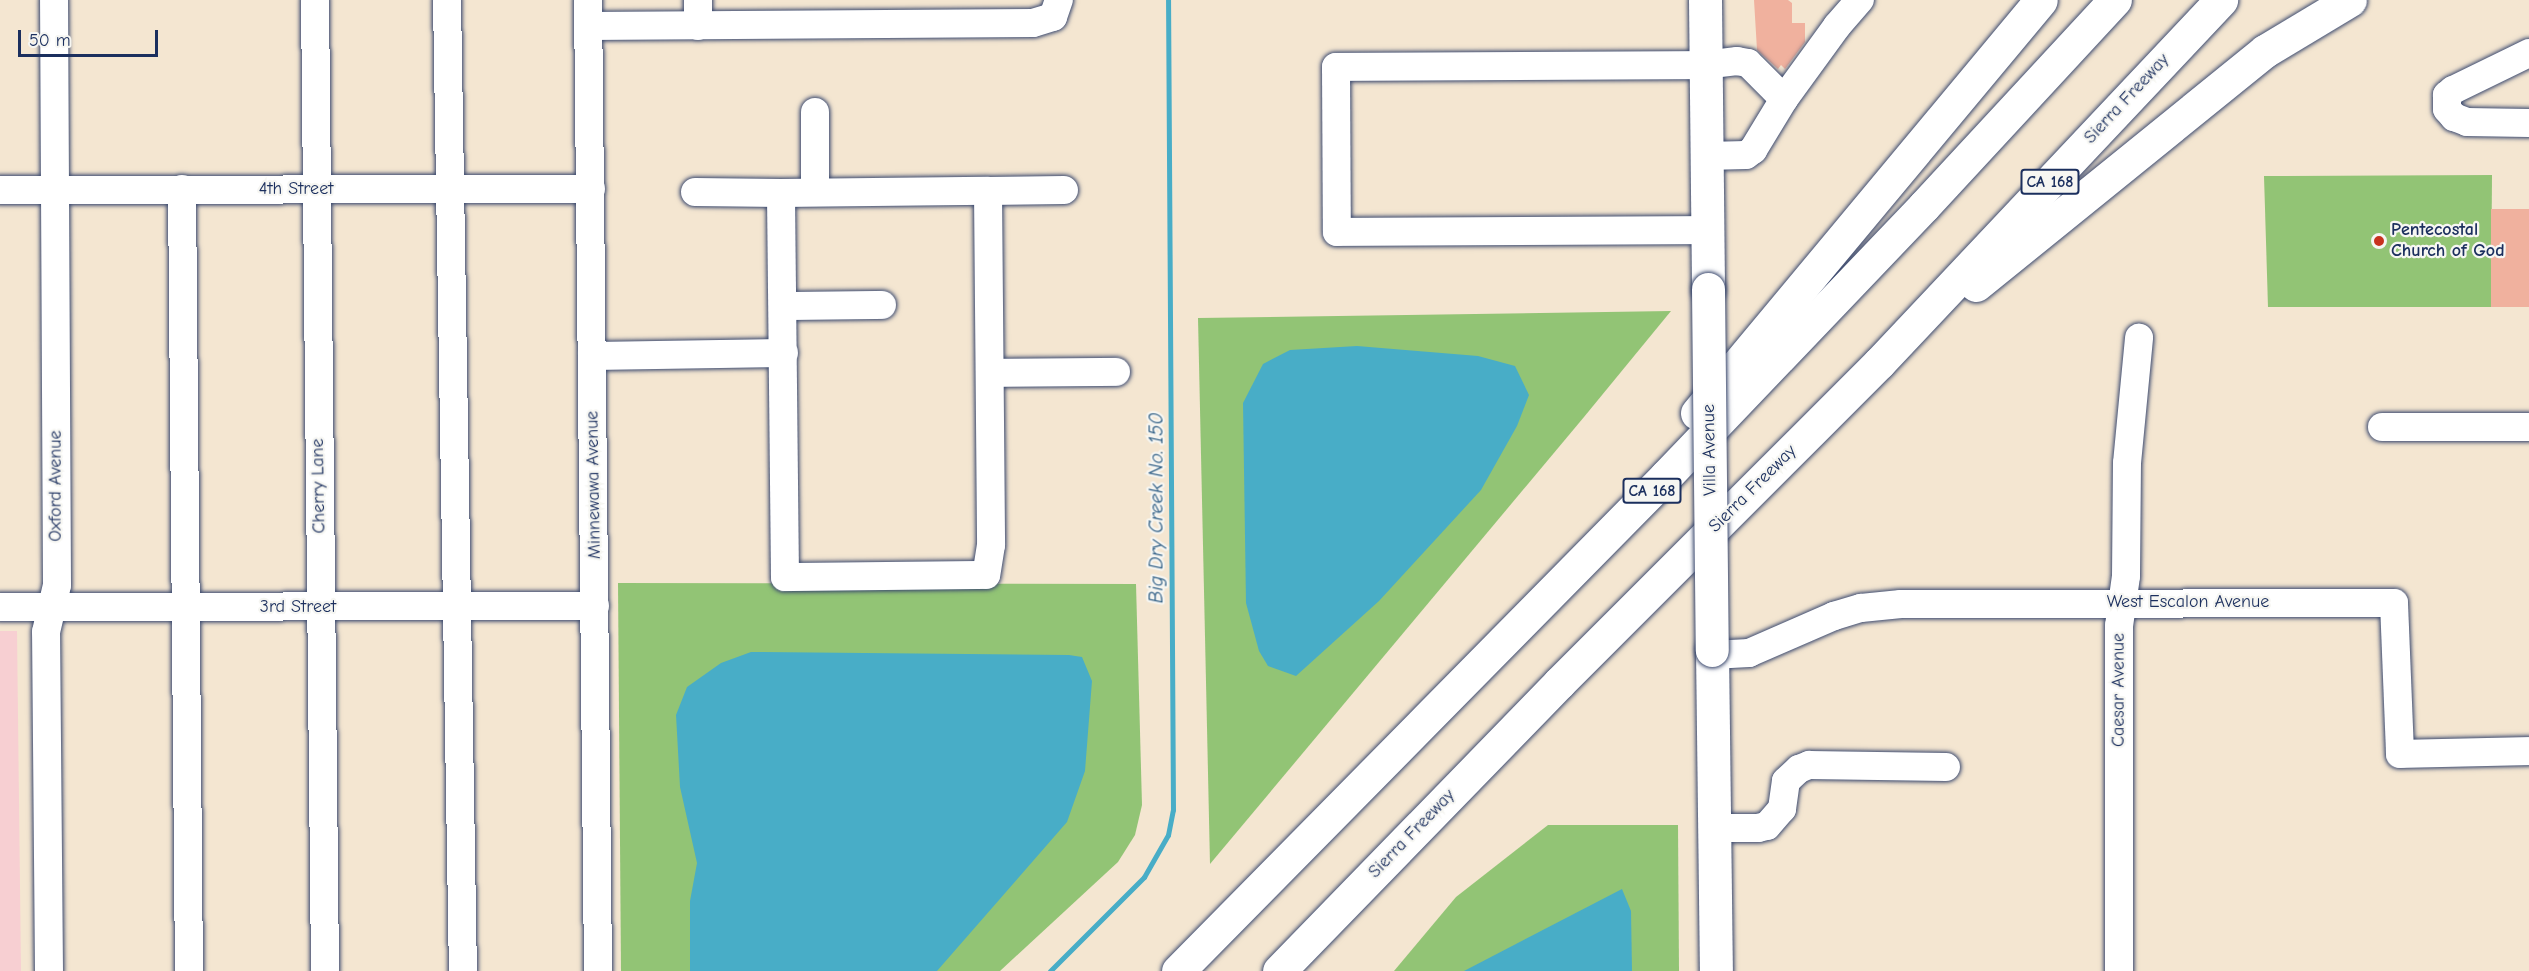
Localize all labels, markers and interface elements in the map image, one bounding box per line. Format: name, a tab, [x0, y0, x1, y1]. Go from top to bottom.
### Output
scale bar	[21, 18, 160, 56]
text: 50 m	[29, 30, 71, 51]
street label: Sierra Freeway	[2080, 49, 2174, 149]
road number: CA 168	[2020, 169, 2080, 195]
street label: 4th Street	[259, 178, 333, 200]
place label: Pentecostal Church of God	[2391, 220, 2505, 262]
marker: Pentecostal Church of God	[2372, 234, 2386, 248]
street label: Villa Avenue	[1698, 404, 1722, 496]
street label: Minnewawa Avenue	[582, 411, 606, 559]
water label: Big Dry Creek No. 150	[1144, 413, 1168, 603]
street label: Oxford Avenue	[45, 430, 67, 542]
street label: Cherry Lane	[307, 438, 331, 534]
street label: Sierra Freeway	[1705, 441, 1801, 537]
road number: CA 168	[1622, 478, 1682, 504]
street label: West Escalon Avenue	[2107, 591, 2269, 613]
street label: 3rd Street	[260, 596, 336, 618]
street label: Caesar Avenue	[2108, 633, 2130, 747]
street label: Sierra Freeway	[1364, 785, 1460, 883]

